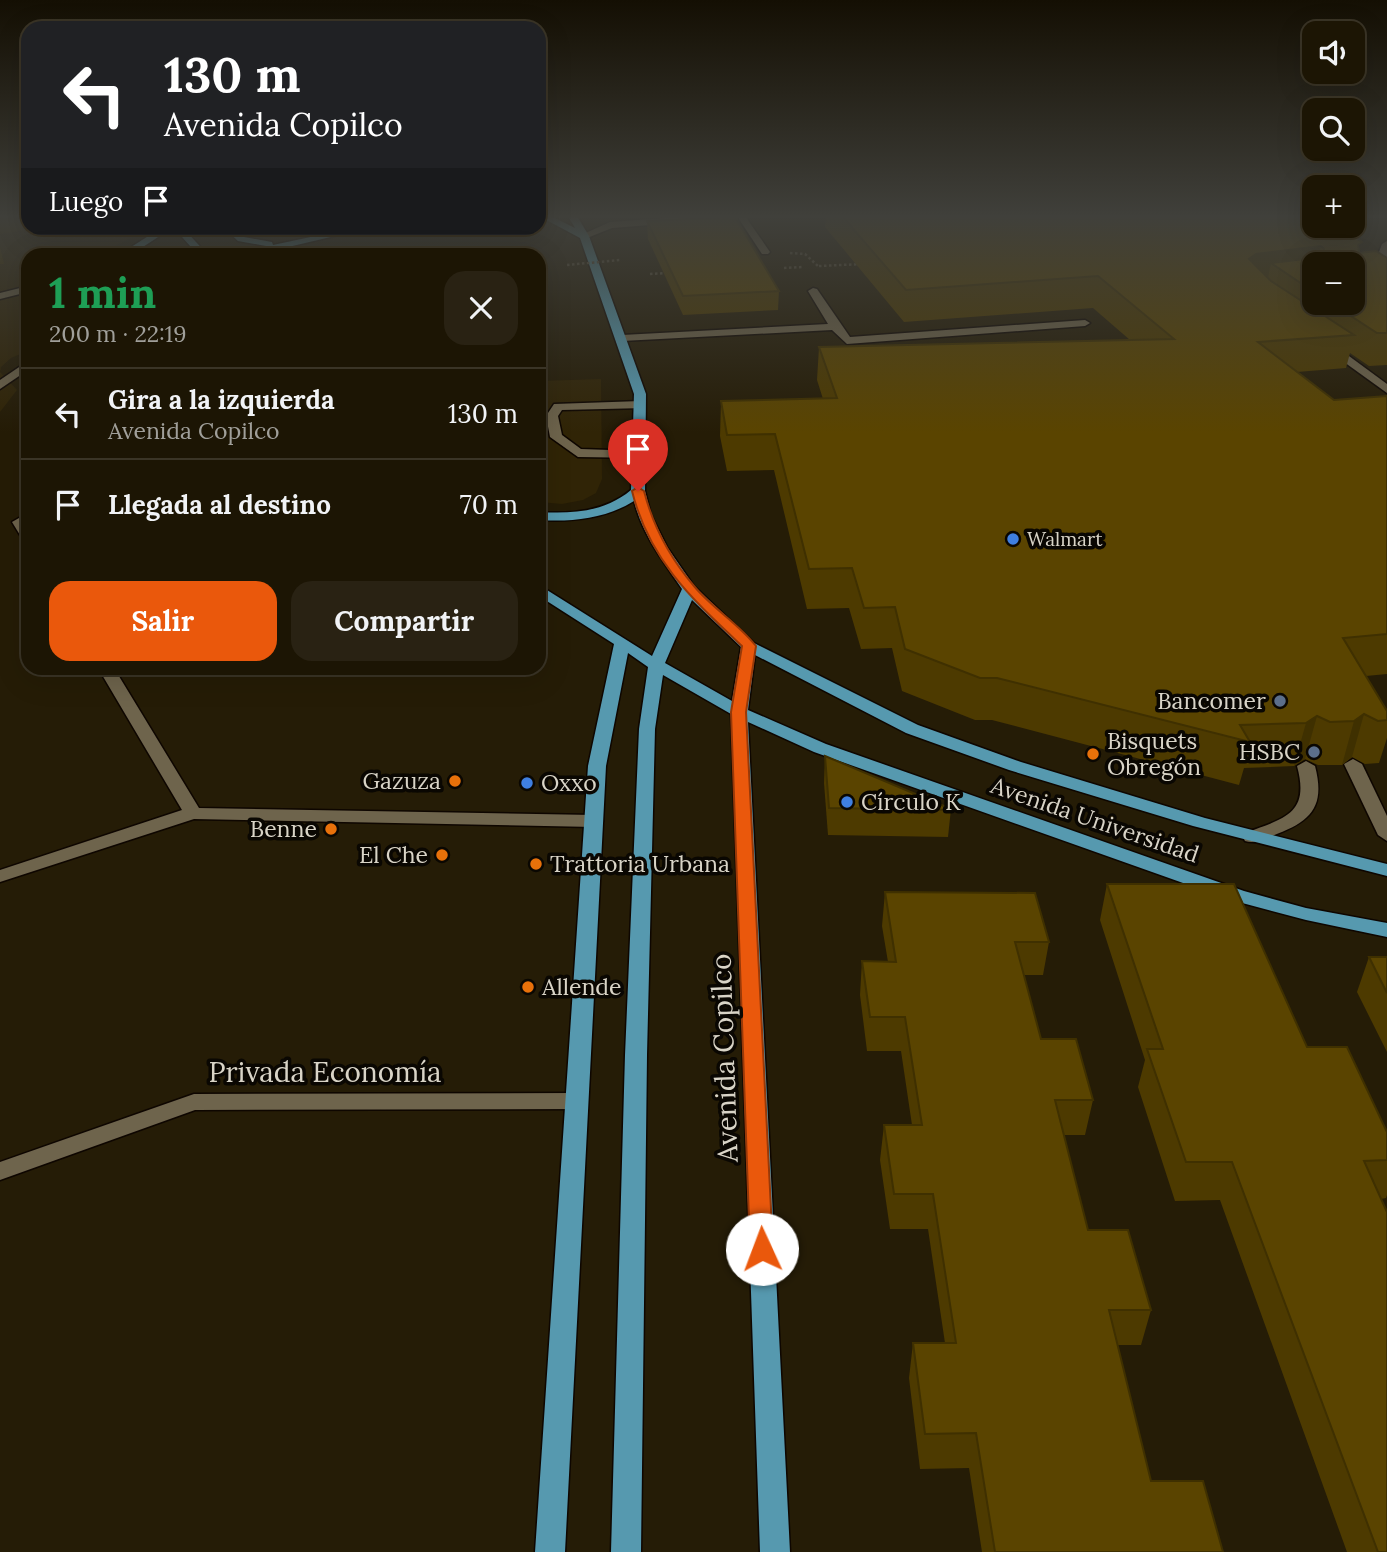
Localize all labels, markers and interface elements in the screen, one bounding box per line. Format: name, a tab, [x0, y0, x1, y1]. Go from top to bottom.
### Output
map controls	[1302, 21, 1365, 315]
button: sound	[1302, 21, 1365, 84]
text: 130 m	[164, 43, 300, 105]
icon: left	[49, 49, 140, 140]
button: search	[1302, 98, 1365, 161]
text: Avenida Copilco	[164, 104, 403, 145]
button: +	[1302, 175, 1365, 238]
icon: arrive	[137, 182, 175, 220]
text: Luego	[49, 185, 123, 218]
button: −	[1302, 252, 1365, 315]
text: 1 min	[49, 266, 156, 320]
button: close	[444, 271, 518, 345]
text: 200 m · 22:19	[49, 319, 187, 348]
text: Gira a la izquierda	[108, 383, 335, 416]
icon: left	[49, 395, 87, 433]
text: 130 m	[448, 397, 518, 430]
text: Avenida Copilco	[108, 416, 280, 445]
pin	[608, 419, 668, 491]
icon: arrive	[619, 430, 657, 468]
icon: arrive	[49, 486, 87, 524]
text: Llegada al destino	[108, 488, 331, 521]
text: 70 m	[460, 488, 518, 521]
place label: Walmart	[1027, 527, 1103, 551]
marker: Walmart	[1005, 531, 1021, 547]
button: Salir	[49, 581, 277, 661]
button: Compartir	[291, 581, 518, 661]
place label: Bancomer	[1157, 686, 1266, 715]
marker: Bancomer	[1272, 693, 1288, 709]
place label: Bisquets Obregón	[1107, 726, 1201, 781]
place label: HSBC	[1239, 737, 1300, 766]
marker: HSBC	[1306, 744, 1322, 760]
marker: Bisquets Obregón	[1085, 746, 1101, 762]
place label: Gazuza	[363, 766, 441, 795]
place label: Oxxo	[541, 768, 597, 797]
street label: Avenida Universidad	[986, 770, 1203, 869]
marker: Gazuza	[447, 773, 463, 789]
marker: Oxxo	[519, 775, 535, 791]
place label: Círculo K	[861, 787, 961, 816]
marker: Círculo K	[839, 794, 855, 810]
place label: Benne	[250, 814, 317, 843]
marker: Benne	[323, 821, 339, 837]
place label: El Che	[359, 840, 428, 869]
marker: El Che	[434, 847, 450, 863]
place label: Trattoria Urbana	[550, 849, 730, 878]
marker: Trattoria Urbana	[528, 856, 544, 872]
street label: Avenida Copilco	[702, 953, 746, 1164]
place label: Allende	[541, 972, 622, 1001]
marker: Allende	[520, 979, 536, 995]
street label: Privada Economía	[208, 1054, 442, 1090]
position arrow	[725, 1212, 799, 1286]

